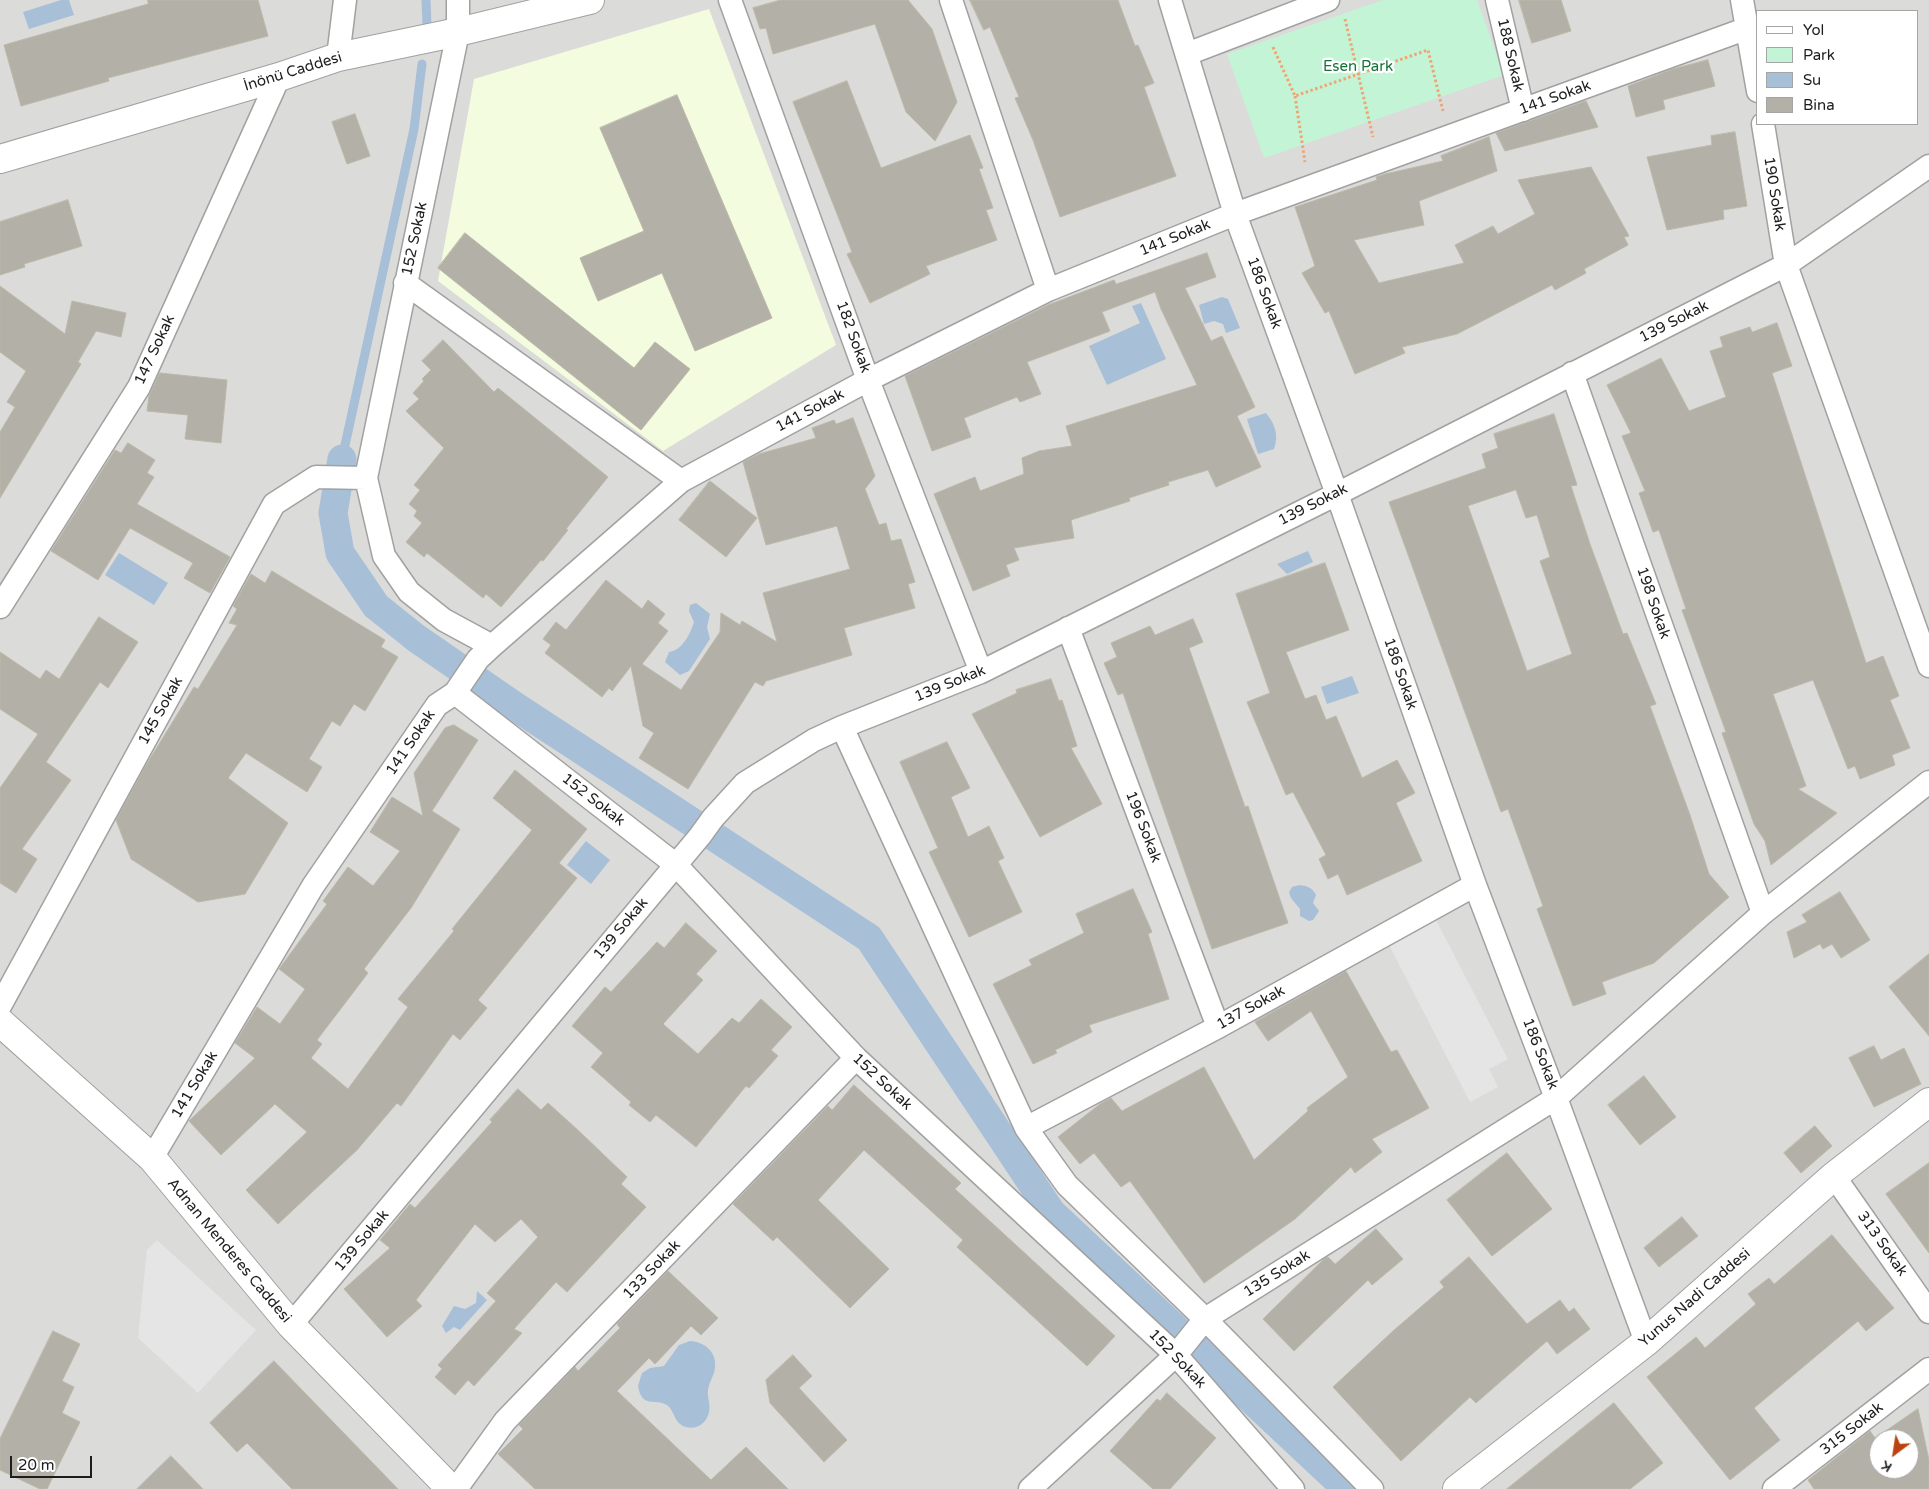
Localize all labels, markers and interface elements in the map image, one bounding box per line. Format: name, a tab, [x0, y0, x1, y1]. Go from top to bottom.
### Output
legend	[1756, 10, 1919, 125]
street label: 188 Sokak	[1493, 16, 1527, 94]
text: Yol	[1803, 21, 1824, 39]
text: Park	[1803, 46, 1835, 64]
street label: İnönü Caddesi	[242, 49, 344, 95]
park label: Esen Park	[1323, 58, 1393, 76]
text: Su	[1803, 71, 1821, 89]
street label: 141 Sokak	[1517, 77, 1593, 119]
text: Bina	[1803, 96, 1835, 114]
street label: 190 Sokak	[1759, 155, 1789, 233]
street label: 152 Sokak	[398, 200, 432, 278]
street label: 141 Sokak	[1137, 216, 1213, 260]
street label: 186 Sokak	[1243, 255, 1285, 331]
street label: 139 Sokak	[1636, 297, 1712, 347]
street label: 182 Sokak	[832, 299, 874, 375]
street label: 147 Sokak	[131, 312, 179, 388]
street label: 141 Sokak	[773, 385, 847, 437]
street label: 139 Sokak	[1275, 480, 1351, 530]
street label: 198 Sokak	[1632, 565, 1674, 641]
street label: 186 Sokak	[1379, 636, 1421, 712]
street label: 139 Sokak	[912, 662, 988, 706]
street label: 145 Sokak	[135, 674, 187, 748]
street label: 141 Sokak	[383, 707, 439, 779]
street label: 152 Sokak	[558, 770, 628, 830]
street label: 196 Sokak	[1121, 789, 1165, 865]
street label: 139 Sokak	[590, 894, 652, 964]
street label: 137 Sokak	[1214, 982, 1288, 1034]
street label: 186 Sokak	[1518, 1016, 1562, 1092]
street label: 141 Sokak	[168, 1048, 222, 1122]
street label: 152 Sokak	[848, 1050, 916, 1114]
street label: Adnan Menderes Caddesi	[163, 1175, 295, 1327]
street label: 139 Sokak	[331, 1206, 393, 1276]
street label: 313 Sokak	[1853, 1208, 1911, 1280]
street label: 133 Sokak	[619, 1237, 685, 1303]
street label: Yunus Nadi Caddesi	[1636, 1245, 1754, 1351]
street label: 135 Sokak	[1240, 1246, 1314, 1302]
street label: 152 Sokak	[1144, 1326, 1210, 1392]
street label: 315 Sokak	[1817, 1399, 1887, 1459]
north arrow	[1869, 1429, 1919, 1479]
scale bar	[12, 1446, 95, 1478]
text: 20 m	[18, 1456, 55, 1474]
text: K	[1878, 1457, 1895, 1476]

